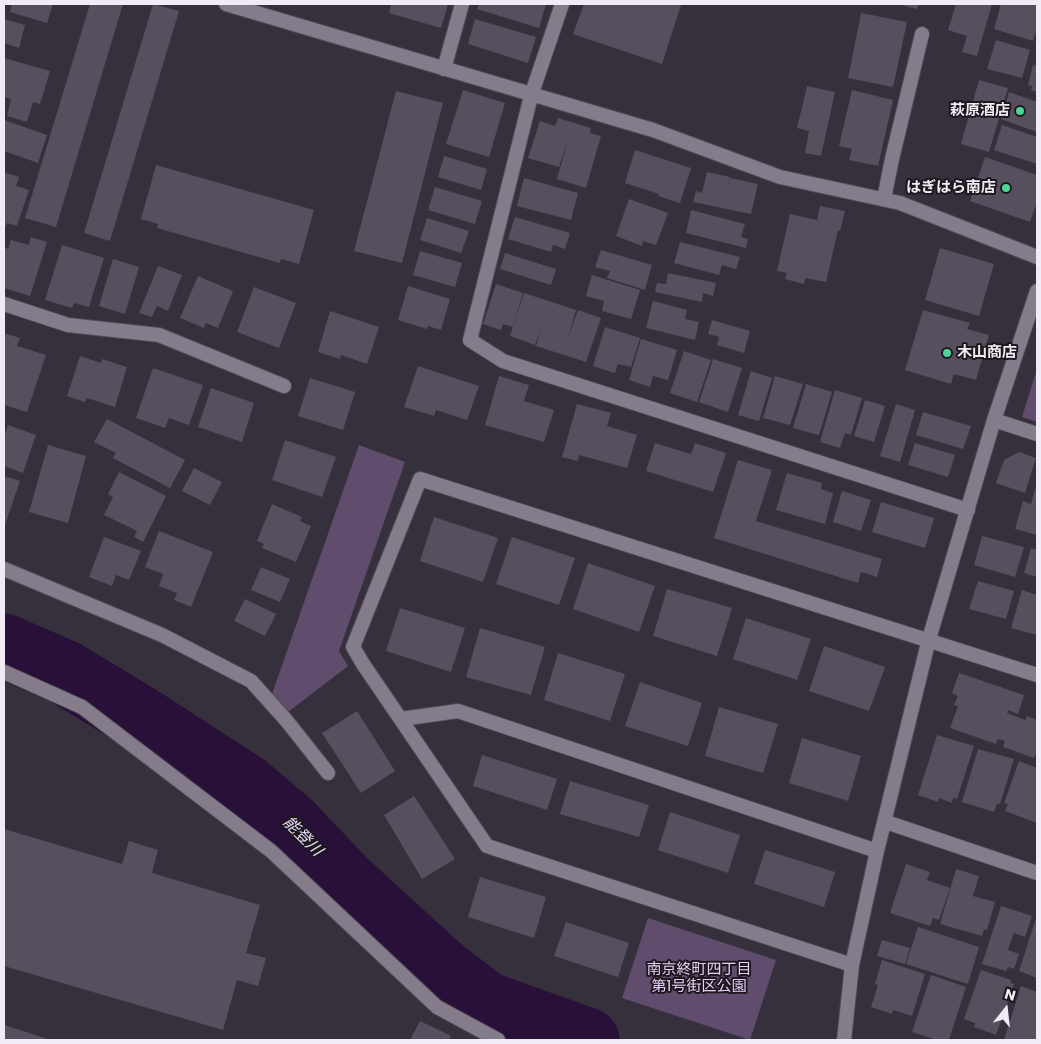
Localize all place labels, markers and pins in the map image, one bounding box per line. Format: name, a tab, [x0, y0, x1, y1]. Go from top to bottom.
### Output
place label: 萩原酒店	[950, 102, 1010, 120]
marker: 萩原酒店	[1014, 105, 1026, 117]
place label: はぎはら南店	[906, 179, 996, 197]
marker: はぎはら南店	[1000, 182, 1012, 194]
place label: 木山商店	[957, 344, 1017, 362]
marker: 木山商店	[941, 347, 953, 359]

